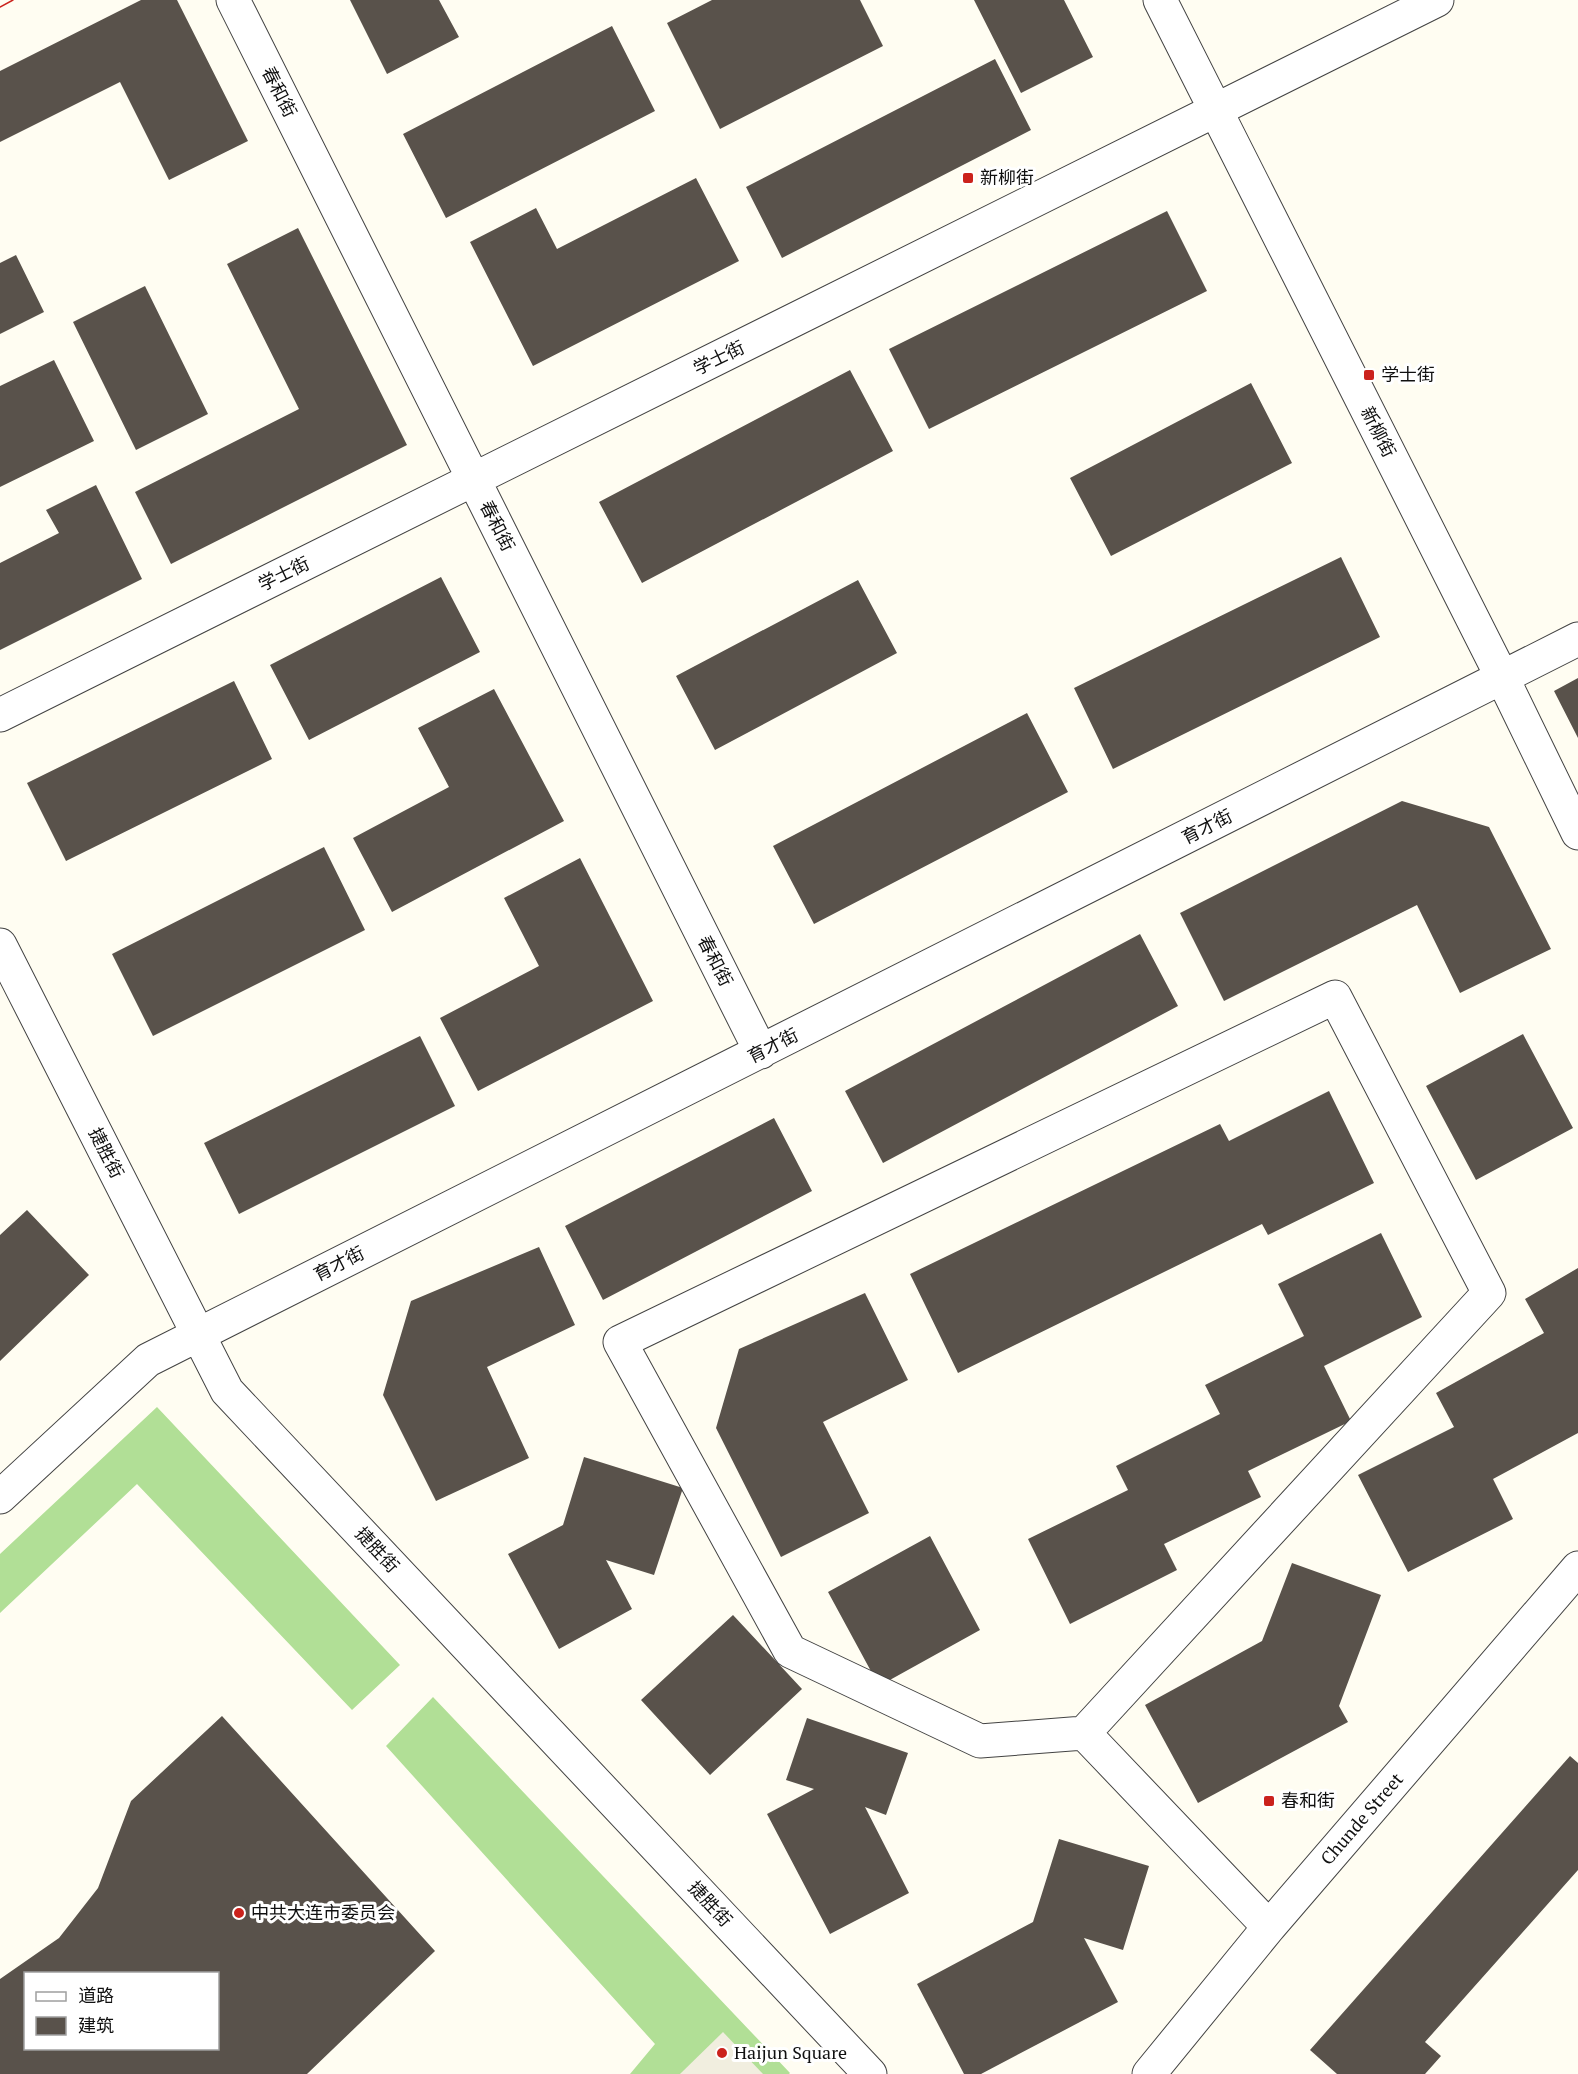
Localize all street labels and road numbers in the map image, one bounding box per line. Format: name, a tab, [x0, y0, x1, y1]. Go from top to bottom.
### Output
street label: 春和街	[257, 62, 303, 121]
street label: 学士街	[689, 334, 748, 380]
street label: 新柳街	[1356, 402, 1402, 461]
street label: 春和街	[475, 496, 521, 555]
street label: 学士街	[254, 550, 313, 596]
street label: 育才街	[1177, 803, 1236, 849]
street label: 春和街	[693, 931, 739, 990]
street label: 育才街	[743, 1022, 802, 1068]
street label: 捷胜街	[84, 1123, 130, 1182]
street label: 育才街	[309, 1240, 368, 1286]
street label: 捷胜街	[351, 1521, 405, 1577]
street label: Chunde Street	[1315, 1767, 1408, 1869]
street label: 捷胜街	[684, 1875, 738, 1931]

